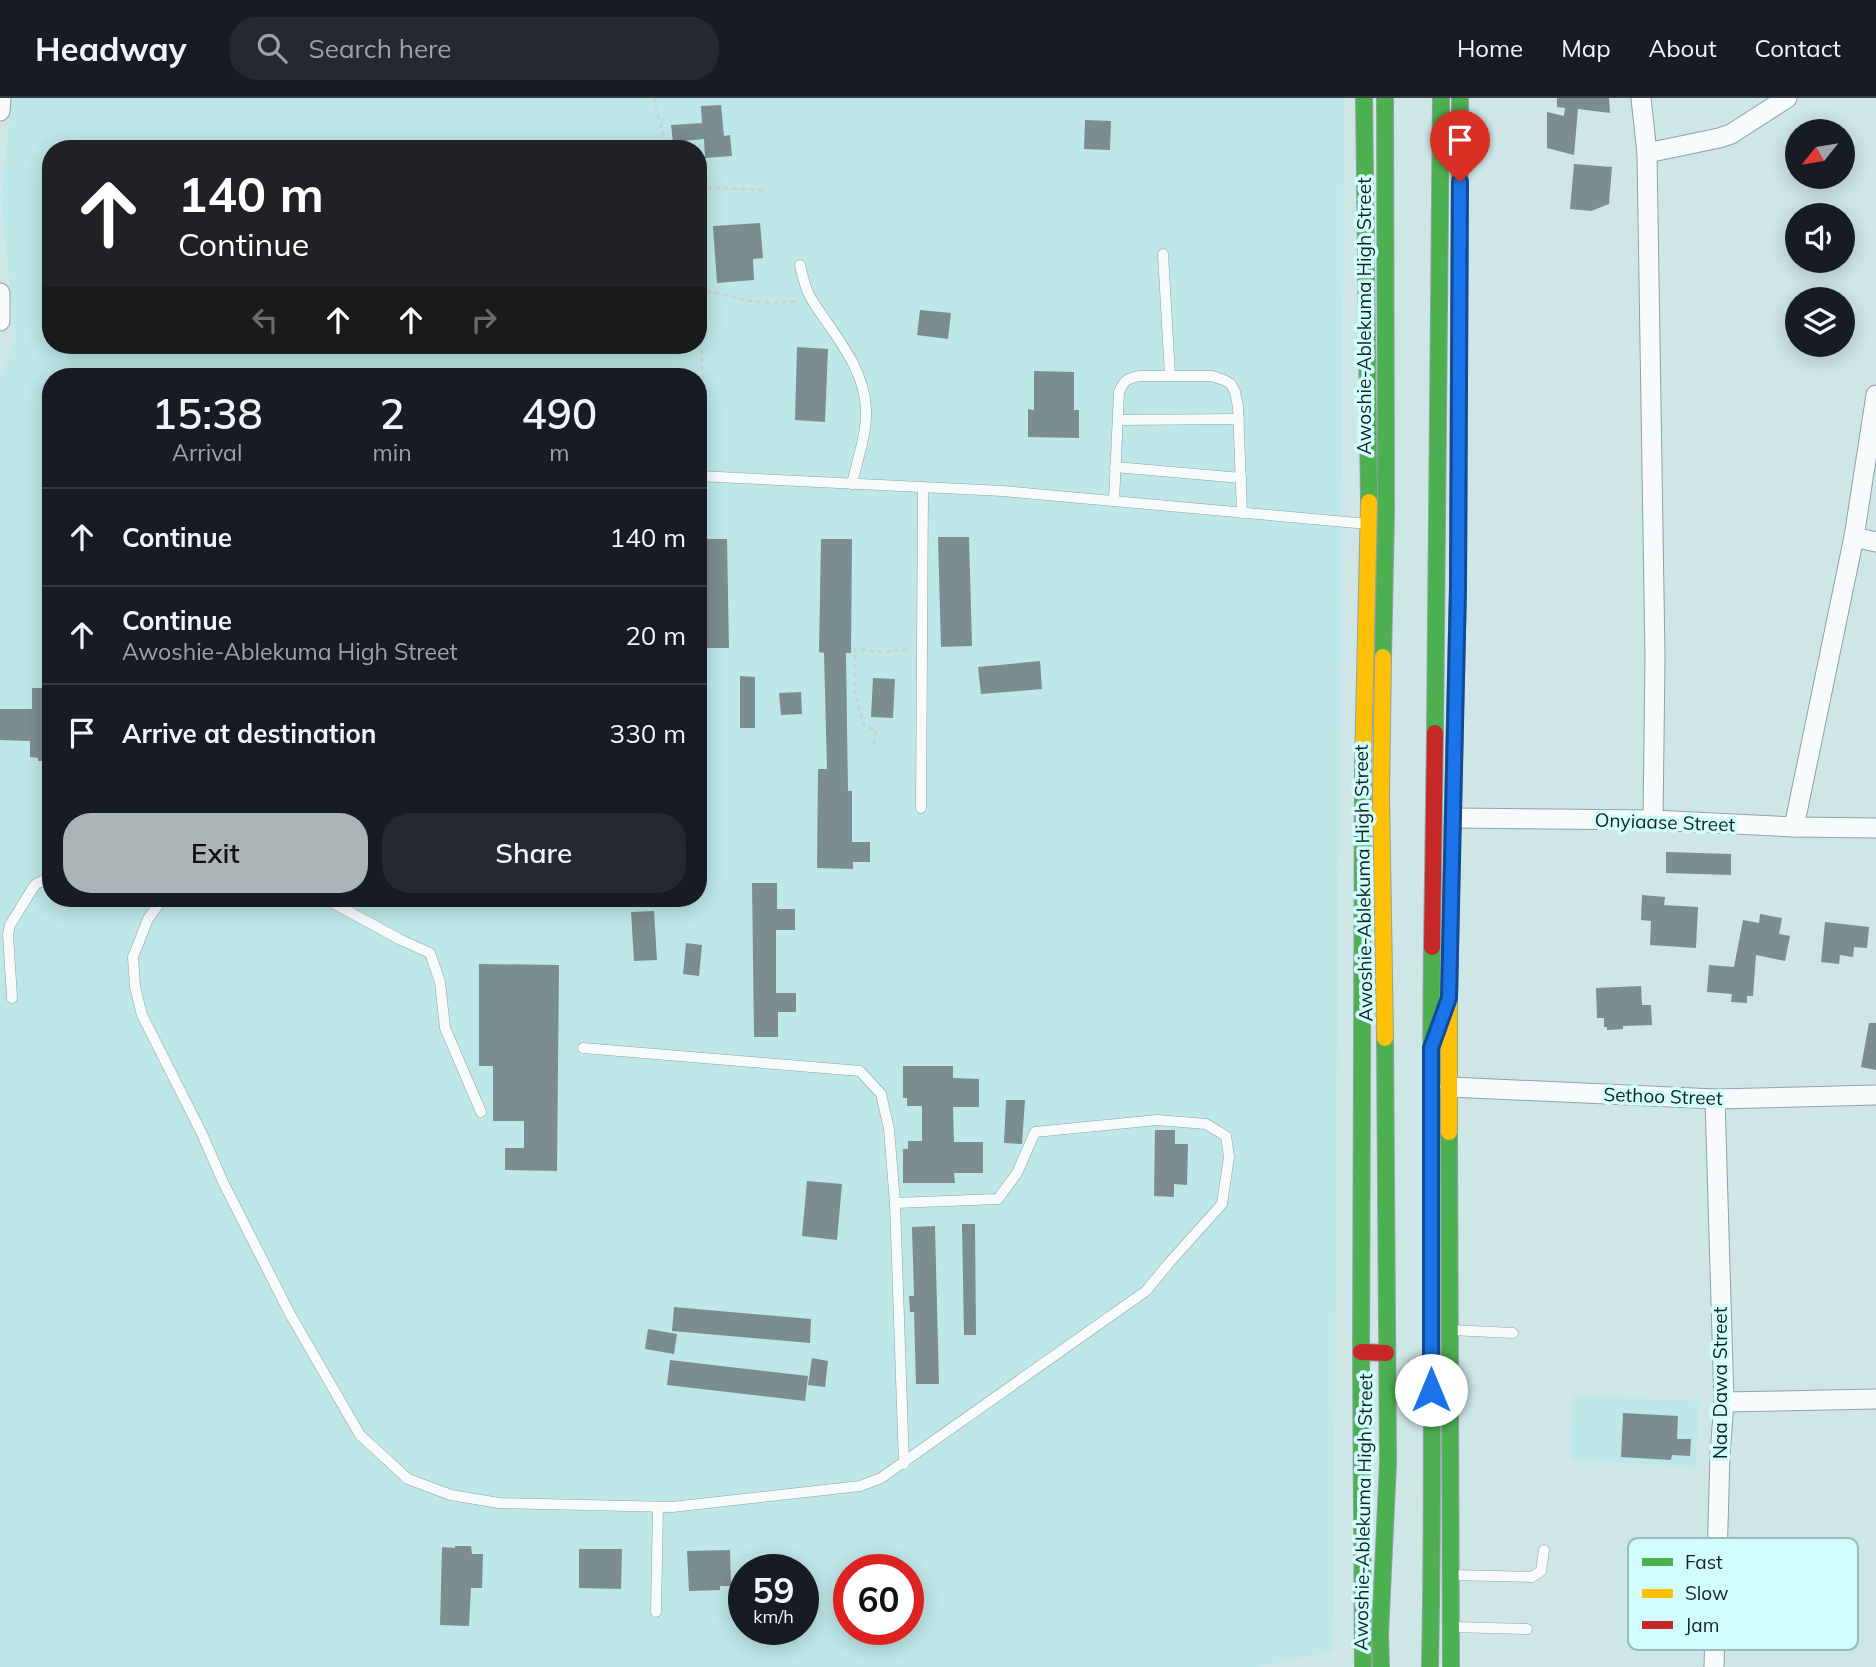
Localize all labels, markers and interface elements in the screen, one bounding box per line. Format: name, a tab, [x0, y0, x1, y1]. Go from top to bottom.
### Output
search box	[229, 17, 719, 80]
text: Headway	[35, 28, 187, 69]
icon: search	[253, 29, 291, 67]
text: Search here	[309, 32, 451, 65]
text: Home	[1457, 33, 1523, 63]
text: Map	[1561, 33, 1611, 63]
text: About	[1649, 33, 1717, 63]
text: Contact	[1755, 33, 1841, 63]
pin	[1430, 110, 1490, 182]
north arrow	[1785, 119, 1855, 189]
map controls	[1785, 119, 1855, 357]
icon: arrive	[1441, 121, 1479, 159]
text: 140 m	[178, 163, 324, 224]
icon: ahead	[63, 168, 154, 259]
street label: Awoshie-Ablekuma High Street	[1352, 177, 1376, 455]
button: sound	[1785, 203, 1855, 273]
text: Continue	[178, 224, 309, 264]
button: layers	[1785, 287, 1855, 357]
icon: left	[246, 301, 284, 339]
icon: ahead	[319, 301, 357, 339]
icon: ahead	[392, 301, 430, 339]
icon: right	[465, 301, 503, 339]
text: 15:38	[152, 387, 263, 440]
text: 2	[379, 387, 405, 440]
text: 490	[522, 387, 597, 440]
text: Arrival	[172, 438, 242, 467]
text: min	[372, 438, 412, 467]
text: m	[549, 438, 569, 467]
icon: ahead	[63, 518, 101, 556]
text: Continue	[122, 521, 232, 554]
text: 140 m	[610, 521, 686, 554]
text: Continue	[122, 604, 232, 637]
icon: ahead	[63, 616, 101, 654]
text: 20 m	[625, 619, 686, 652]
text: Awoshie-Ablekuma High Street	[122, 637, 458, 666]
icon: arrive	[63, 714, 101, 752]
text: Arrive at destination	[122, 717, 377, 750]
text: 330 m	[610, 717, 686, 750]
street label: Awoshie-Ablekuma High Street	[1349, 744, 1377, 1022]
street label: Onyiaase Street	[1594, 808, 1736, 836]
button: Exit	[63, 813, 368, 893]
button: Share	[382, 813, 686, 893]
street label: Sethoo Street	[1603, 1082, 1723, 1110]
street label: Naa Dawa Street	[1708, 1306, 1732, 1459]
position arrow	[1394, 1353, 1468, 1427]
street label: Awoshie-Ablekuma High Street	[1349, 1373, 1377, 1651]
legend	[1628, 1538, 1858, 1650]
text: Fast	[1685, 1550, 1723, 1574]
speed limit sign: 60	[833, 1554, 924, 1645]
text: 59	[752, 1568, 795, 1612]
text: Slow	[1685, 1581, 1729, 1605]
text: km/h	[753, 1605, 794, 1628]
text: Jam	[1685, 1613, 1719, 1637]

